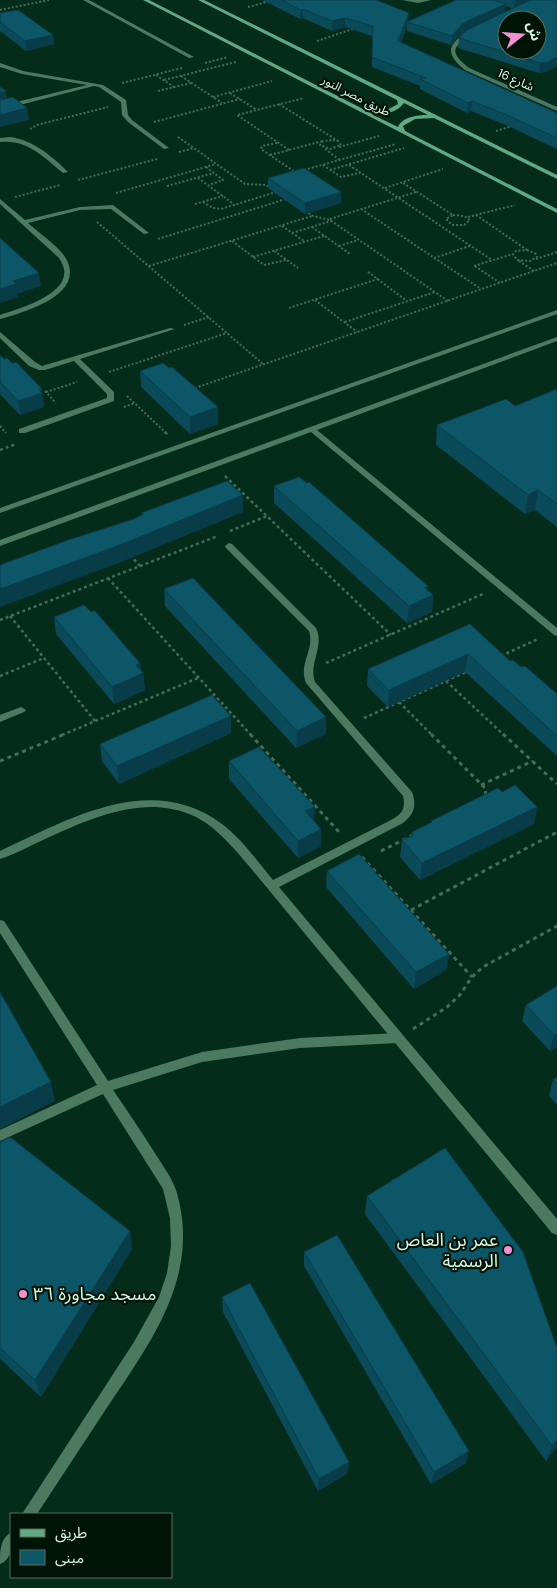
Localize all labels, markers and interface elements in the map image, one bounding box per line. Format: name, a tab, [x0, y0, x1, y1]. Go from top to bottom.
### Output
north arrow	[497, 10, 547, 60]
text: ش	[523, 19, 546, 43]
street label: شارع 16	[495, 65, 537, 96]
street label: طريق مصر النور	[318, 71, 393, 120]
place label: عمر بن العاص الرسمية	[397, 1228, 498, 1273]
marker: عمر بن العاص الرسمية	[502, 1244, 514, 1256]
place label: مسجد مجاورة ٣٦	[33, 1282, 156, 1306]
marker: مسجد مجاورة ٣٦	[17, 1288, 29, 1300]
legend	[10, 1513, 172, 1578]
text: طريق	[55, 1523, 87, 1543]
text: مبنى	[55, 1548, 84, 1568]

